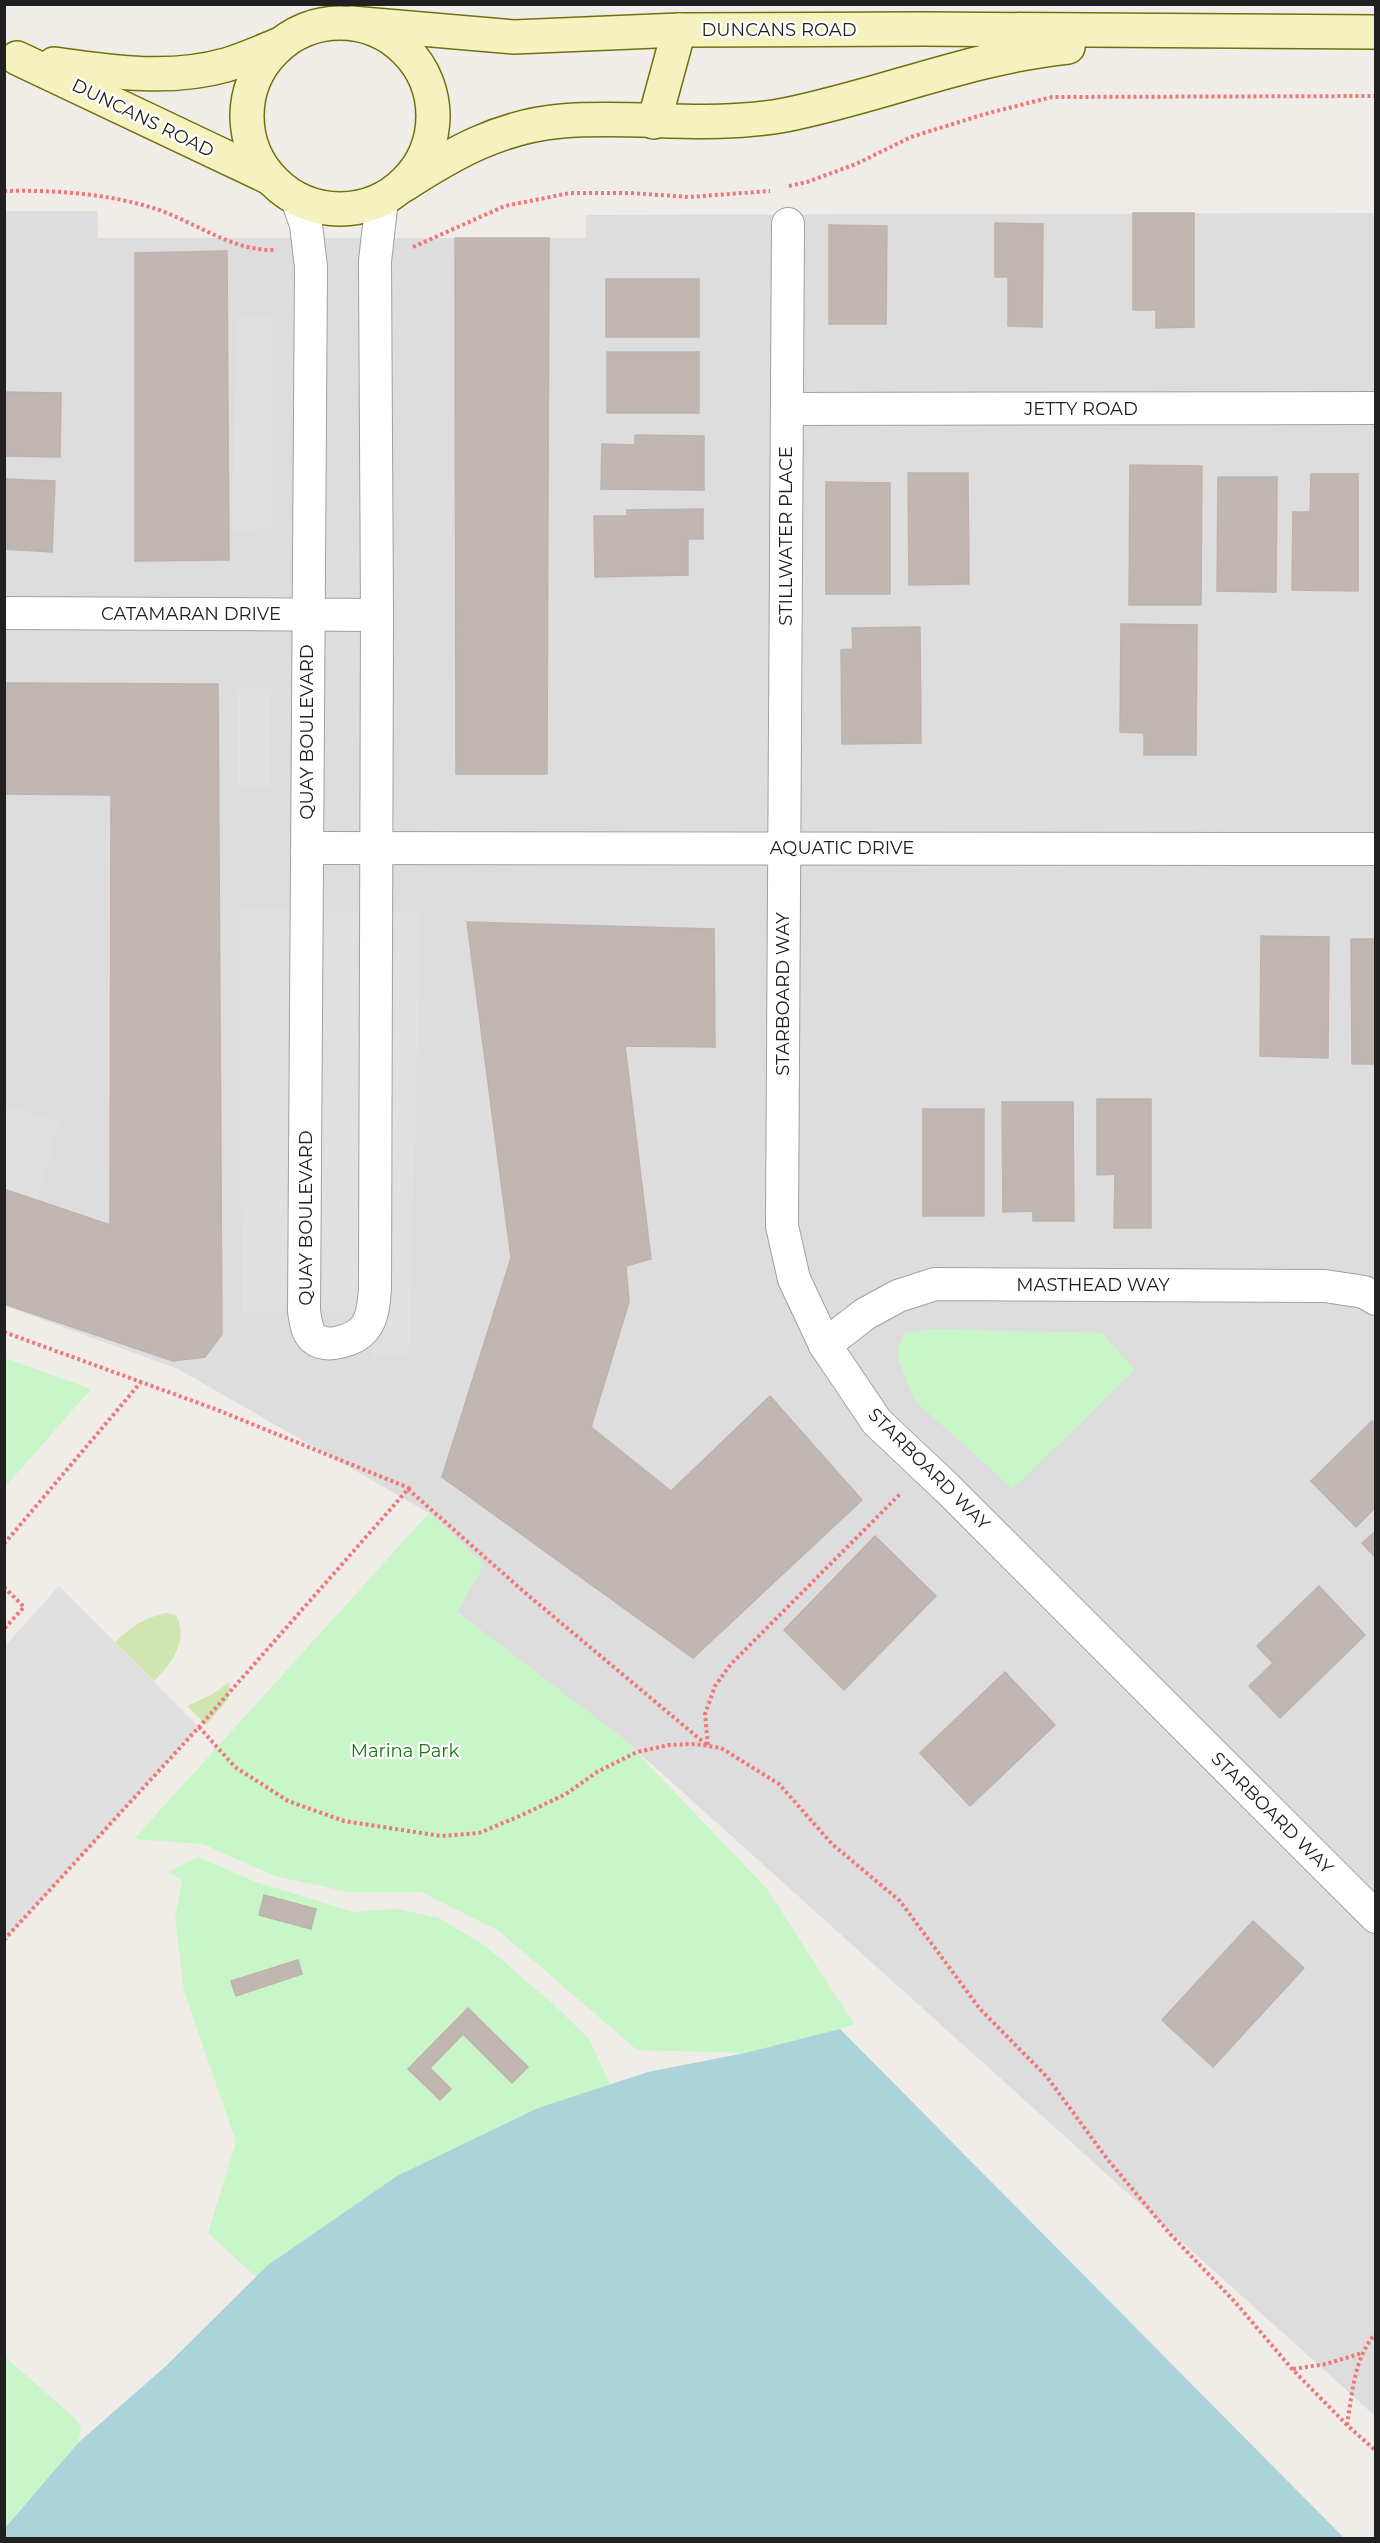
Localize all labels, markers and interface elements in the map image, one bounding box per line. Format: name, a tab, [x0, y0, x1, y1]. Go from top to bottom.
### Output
street label: DUNCANS ROAD	[701, 19, 857, 41]
street label: DUNCANS ROAD	[68, 74, 218, 162]
street label: JETTY ROAD	[1023, 398, 1138, 420]
street label: STILLWATER PLACE	[775, 446, 797, 626]
street label: CATAMARAN DRIVE	[101, 603, 281, 625]
street label: QUAY BOULEVARD	[296, 644, 318, 820]
street label: AQUATIC DRIVE	[770, 837, 914, 859]
street label: STARBOARD WAY	[772, 912, 794, 1076]
street label: QUAY BOULEVARD	[295, 1130, 317, 1306]
street label: MASTHEAD WAY	[1016, 1274, 1170, 1296]
street label: STARBOARD WAY	[863, 1403, 995, 1535]
park label: Marina Park	[351, 1740, 459, 1762]
street label: STARBOARD WAY	[1206, 1747, 1338, 1879]

